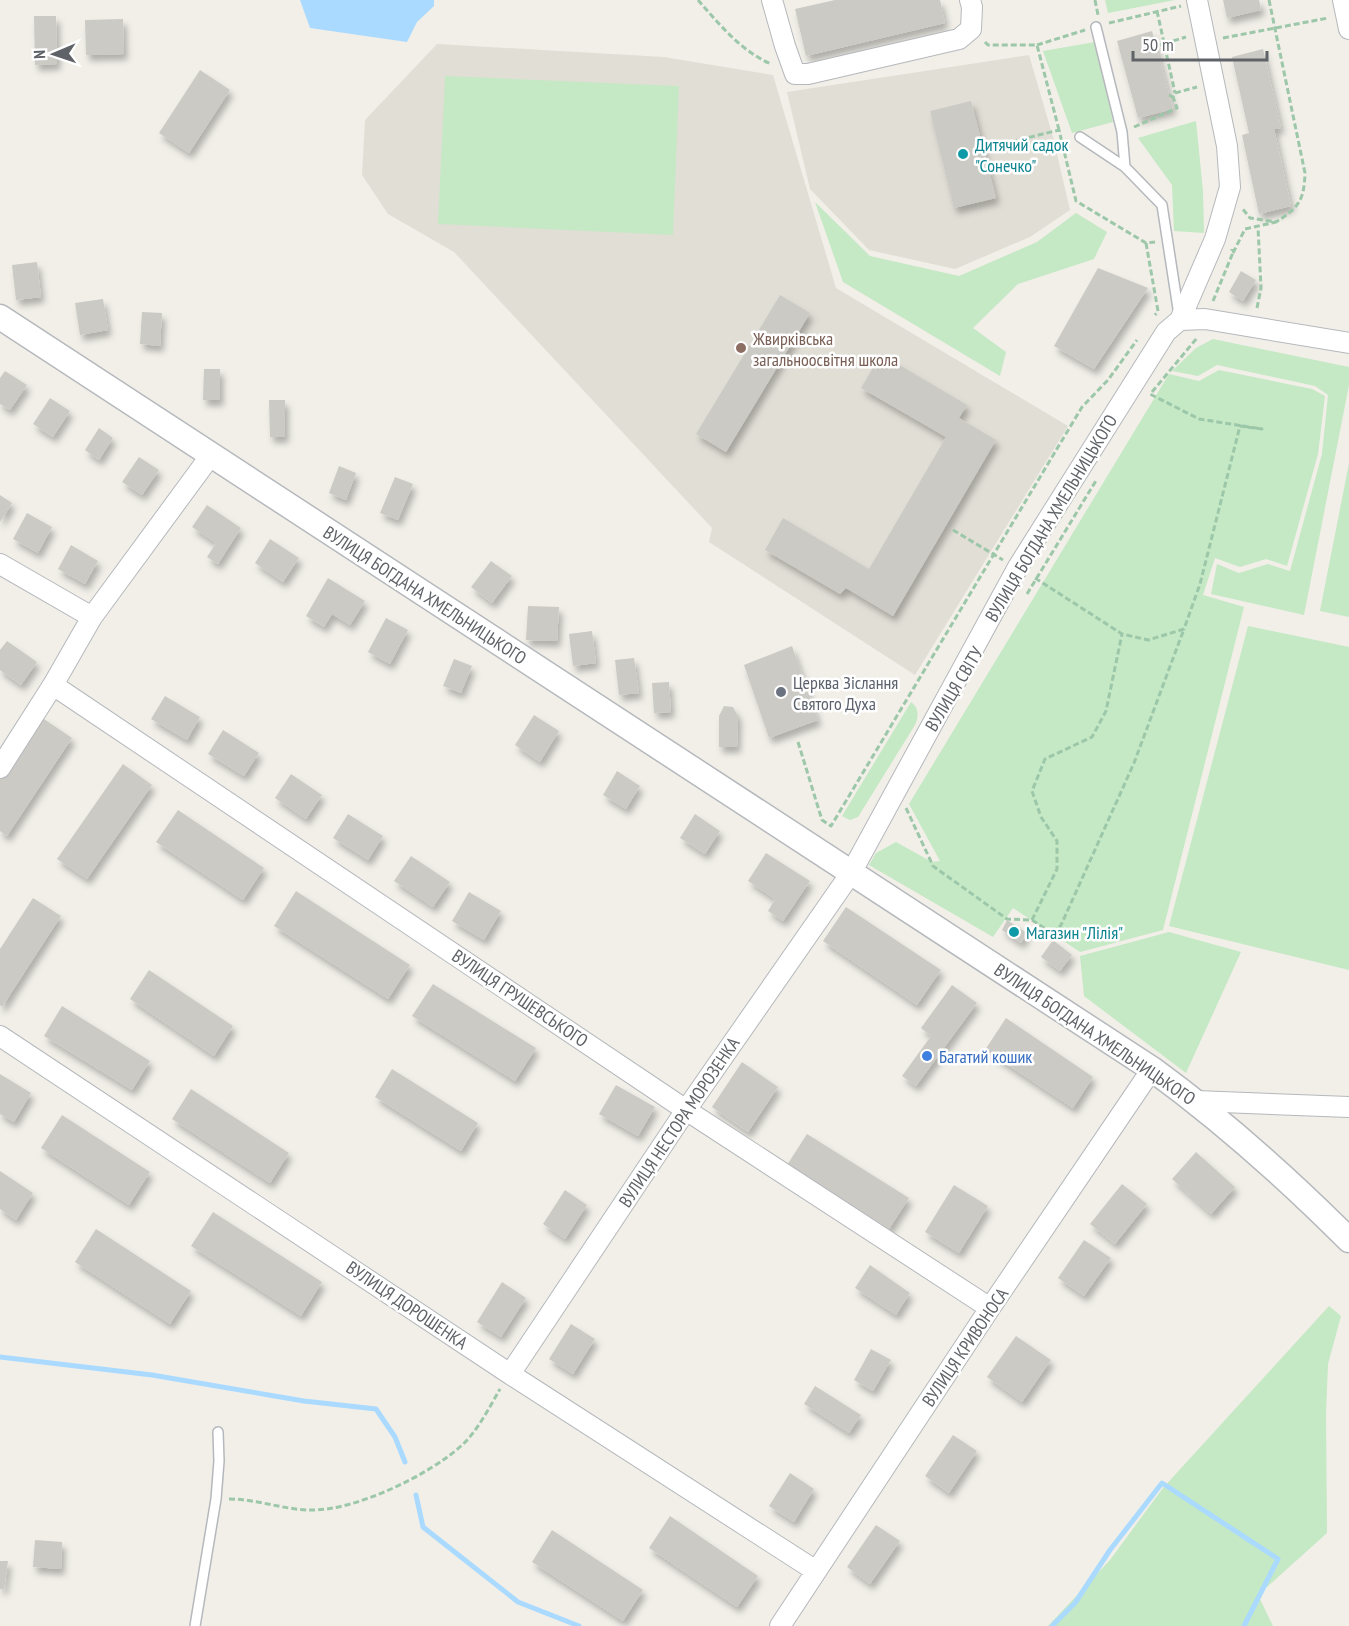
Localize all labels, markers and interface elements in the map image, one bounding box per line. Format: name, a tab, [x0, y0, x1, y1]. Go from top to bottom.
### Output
north arrow	[24, 24, 84, 84]
scale bar	[1133, 24, 1266, 62]
text: 50 m	[1142, 33, 1174, 56]
text: N	[29, 50, 49, 59]
place label: Дитячий садок "Сонечко"	[975, 133, 1068, 177]
marker: Дитячий садок "Сонечко"	[956, 147, 970, 161]
place label: Жвирківська загальноосвітня школа	[752, 327, 898, 371]
marker: Жвирківська загальноосвітня школа	[734, 341, 748, 355]
street label: ВУЛИЦЯ БОГДАНА ХМЕЛЬНИЦЬКОГО	[980, 410, 1122, 626]
street label: ВУЛИЦЯ БОГДАНА ХМЕЛЬНИЦЬКОГО	[319, 521, 531, 669]
street label: ВУЛИЦЯ СВІТУ	[920, 642, 989, 735]
place label: Церква Зіслання Святого Духа	[793, 671, 898, 715]
marker: Церква Зіслання Святого Духа	[774, 685, 788, 699]
place label: Магазин "Лілія"	[1026, 921, 1123, 944]
marker: Магазин "Лілія"	[1007, 925, 1021, 939]
street label: ВУЛИЦЯ ГРУШЕВСЬКОГО	[448, 944, 593, 1052]
street label: ВУЛИЦЯ БОГДАНА ХМЕЛЬНИЦЬКОГО	[990, 958, 1200, 1110]
street label: ВУЛИЦЯ НЕСТОРА МОРОЗЕНКА	[613, 1032, 745, 1211]
place label: Багатий кошик	[939, 1045, 1032, 1068]
marker: Багатий кошик	[920, 1049, 934, 1063]
street label: ВУЛИЦЯ ДОРОШЕНКА	[342, 1256, 472, 1354]
street label: ВУЛИЦЯ КРИВОНОСА	[917, 1283, 1013, 1411]

